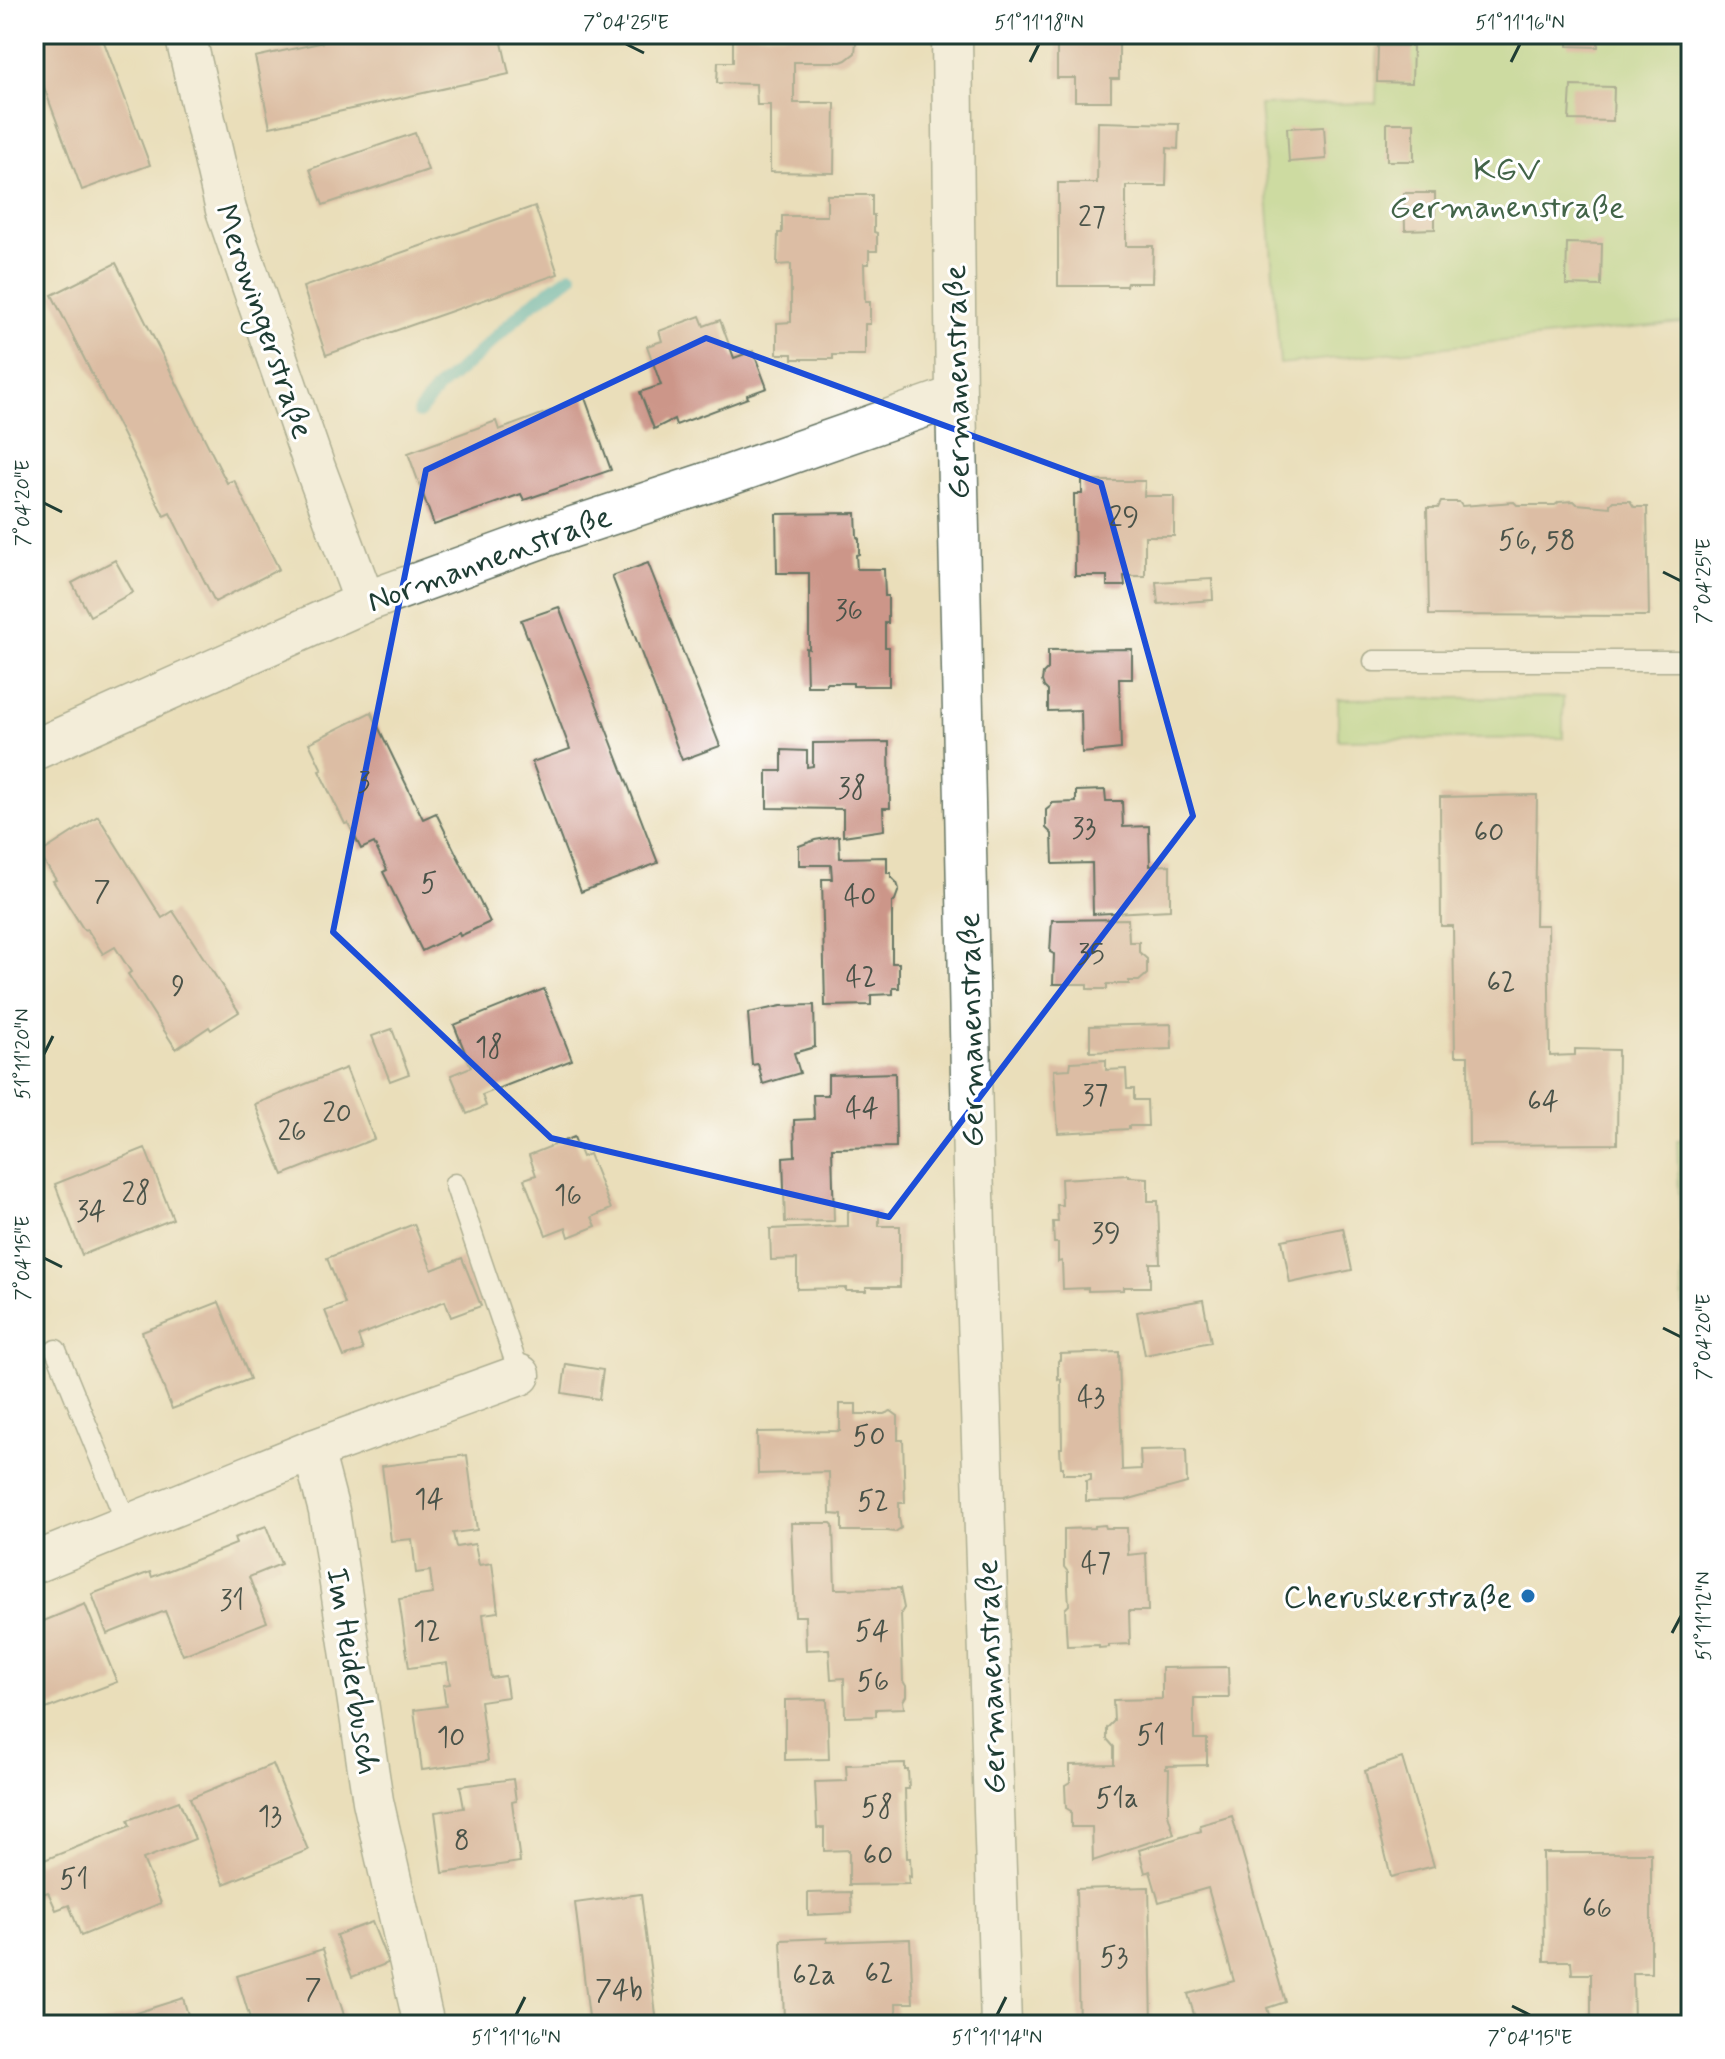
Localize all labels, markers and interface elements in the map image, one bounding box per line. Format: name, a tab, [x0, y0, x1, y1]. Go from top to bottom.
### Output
text: 7°04'25"E	[583, 10, 669, 37]
text: 51°11'18"N	[994, 10, 1084, 37]
text: 51°11'16"N	[1475, 10, 1565, 37]
park label: KGV Germanenstraße	[1390, 150, 1624, 229]
street label: Merowingerstraße	[201, 199, 323, 445]
house number: 27	[1078, 200, 1106, 237]
street label: Germanenstraße	[935, 264, 981, 500]
text: 7°04'20"E	[10, 460, 37, 546]
street label: Normannenstraße	[362, 496, 618, 624]
house number: 29	[1109, 500, 1139, 537]
house number: 56, 58	[1498, 523, 1576, 560]
text: 7°04'25"E	[1691, 538, 1718, 624]
house number: 36	[835, 593, 863, 630]
house number: 3	[358, 765, 371, 802]
house number: 38	[838, 771, 866, 808]
house number: 33	[1072, 811, 1096, 848]
house number: 60	[1474, 815, 1504, 852]
house number: 5	[421, 866, 437, 903]
house number: 7	[94, 874, 111, 911]
house number: 40	[844, 879, 876, 916]
street label: Germanenstraße	[949, 912, 995, 1148]
house number: 35	[1077, 937, 1105, 974]
house number: 42	[845, 960, 877, 997]
house number: 62	[1486, 965, 1516, 1002]
house number: 9	[171, 969, 185, 1006]
text: 51°11'20"N	[10, 1009, 37, 1099]
house number: 18	[475, 1030, 503, 1067]
house number: 37	[1082, 1078, 1108, 1115]
house number: 64	[1527, 1084, 1559, 1121]
house number: 44	[845, 1091, 879, 1128]
house number: 20	[322, 1096, 352, 1133]
house number: 26	[277, 1114, 307, 1151]
house number: 28	[121, 1176, 151, 1213]
house number: 16	[554, 1178, 582, 1215]
house number: 34	[76, 1194, 106, 1231]
text: 7°04'15"E	[10, 1215, 37, 1301]
house number: 39	[1091, 1216, 1121, 1253]
text: 7°04'20"E	[1691, 1294, 1718, 1380]
house number: 43	[1077, 1380, 1105, 1417]
house number: 50	[853, 1419, 885, 1456]
house number: 14	[414, 1482, 444, 1519]
house number: 52	[857, 1484, 889, 1521]
house number: 47	[1081, 1546, 1111, 1583]
street label: Germanenstraße	[967, 1559, 1017, 1795]
street label: Im Heiderbusch	[315, 1565, 389, 1778]
text: 51°11'12"N	[1691, 1571, 1718, 1661]
place label: Cheruskerstraße	[1283, 1577, 1512, 1619]
house number: 31	[220, 1583, 244, 1620]
marker: Cheruskerstraße	[1519, 1587, 1537, 1605]
house number: 12	[413, 1614, 441, 1651]
house number: 54	[855, 1614, 889, 1651]
house number: 56	[857, 1664, 889, 1701]
house number: 51	[1137, 1718, 1165, 1755]
house number: 10	[437, 1720, 465, 1757]
house number: 51a	[1095, 1781, 1139, 1818]
house number: 58	[861, 1790, 893, 1827]
house number: 13	[258, 1799, 282, 1836]
house number: 8	[454, 1823, 470, 1860]
house number: 60	[863, 1838, 893, 1875]
house number: 51	[60, 1862, 88, 1899]
house number: 66	[1582, 1891, 1612, 1928]
house number: 53	[1100, 1940, 1128, 1977]
house number: 62	[864, 1956, 894, 1993]
house number: 62a	[792, 1958, 836, 1995]
house number: 7	[305, 1972, 322, 2009]
house number: 74b	[595, 1973, 643, 2010]
text: 51°11'16"N	[471, 2025, 561, 2052]
text: 51°11'14"N	[952, 2025, 1042, 2052]
text: 7°04'15"E	[1487, 2025, 1573, 2052]

